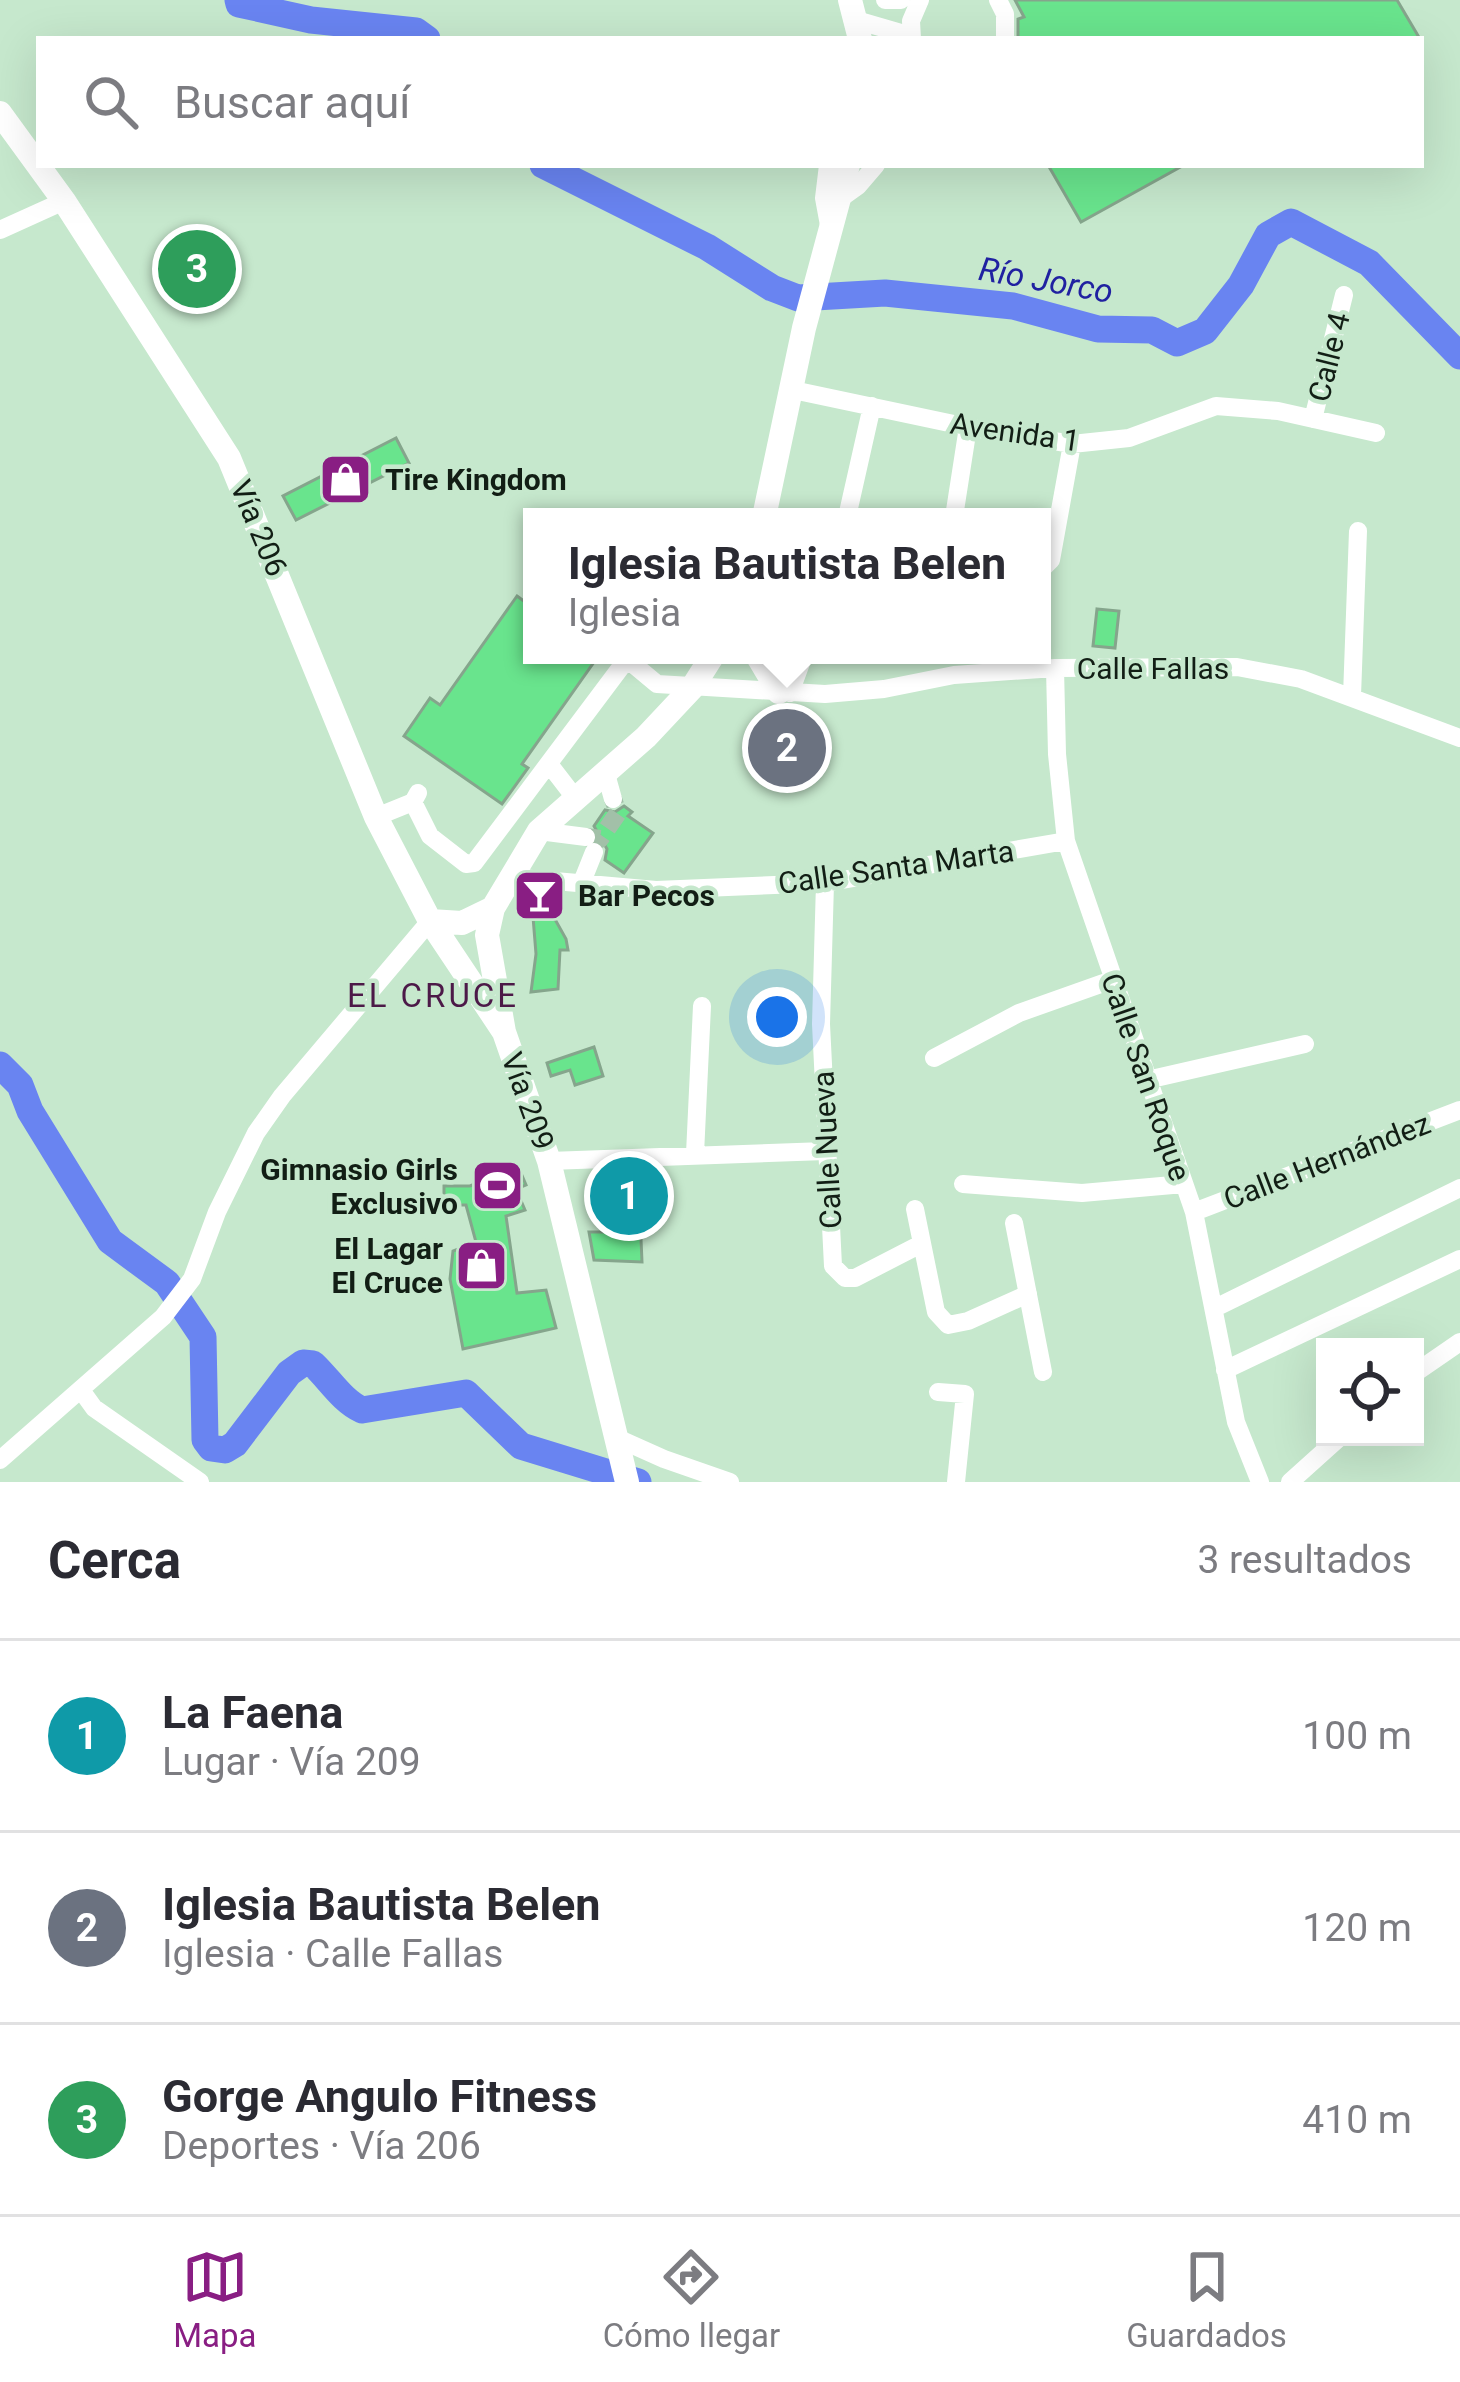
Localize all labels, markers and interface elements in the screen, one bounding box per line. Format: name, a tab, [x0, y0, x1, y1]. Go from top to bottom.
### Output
search box	[36, 36, 1424, 168]
icon: search	[78, 69, 144, 135]
text: Buscar aquí	[174, 76, 411, 129]
pin: 3	[158, 224, 236, 314]
water label: Río Jorco	[976, 249, 1116, 311]
street label: Calle 4	[1301, 309, 1357, 405]
street label: Avenida 1	[948, 406, 1082, 458]
shop icon: Tire Kingdom	[318, 451, 374, 507]
place label: Tire Kingdom	[385, 462, 567, 497]
street label: Vía 206	[223, 475, 295, 581]
popup	[523, 508, 1051, 664]
text: Iglesia Bautista Belen	[568, 537, 1006, 590]
text: Iglesia	[568, 590, 681, 636]
street label: Calle Fallas	[1077, 651, 1229, 686]
pin: 2	[748, 703, 826, 793]
street label: Calle Santa Marta	[776, 833, 1016, 901]
bar icon: Bar Pecos	[511, 867, 567, 923]
place label: Bar Pecos	[578, 878, 715, 913]
street label: Calle San Roque	[1094, 969, 1198, 1185]
district label: EL CRUCE	[347, 976, 519, 1015]
your location	[747, 987, 807, 1047]
street label: Vía 209	[494, 1048, 562, 1154]
street label: Calle Nueva	[805, 1070, 849, 1230]
street label: Calle Hernández	[1219, 1106, 1435, 1216]
pin: 1	[590, 1151, 668, 1241]
place label: Gimnasio Girls Exclusivo	[260, 1152, 458, 1221]
sports icon: Gimnasio Girls Exclusivo	[469, 1158, 525, 1214]
place label: El Lagar El Cruce	[331, 1231, 443, 1300]
shop icon: El Lagar El Cruce	[454, 1237, 510, 1293]
map controls	[1316, 1338, 1424, 1446]
button: locate	[1316, 1338, 1424, 1446]
text: Cerca	[48, 1531, 181, 1590]
text: 3 resultados	[1197, 1537, 1412, 1583]
text: La Faena	[162, 1686, 343, 1739]
text: 1	[76, 1713, 98, 1759]
text: 100 m	[1302, 1713, 1412, 1759]
text: Lugar · Vía 209	[162, 1739, 421, 1785]
text: Iglesia Bautista Belen	[162, 1878, 601, 1931]
text: 2	[76, 1905, 98, 1951]
text: 120 m	[1302, 1905, 1412, 1951]
text: Iglesia · Calle Fallas	[162, 1931, 503, 1977]
text: Gorge Angulo Fitness	[162, 2070, 597, 2123]
text: 3	[76, 2097, 98, 2143]
text: 410 m	[1302, 2097, 1412, 2143]
text: Deportes · Vía 206	[162, 2123, 481, 2169]
tab: Mapa	[173, 2244, 256, 2355]
tab: Cómo llegar	[603, 2244, 780, 2355]
tab: Guardados	[1126, 2244, 1287, 2355]

